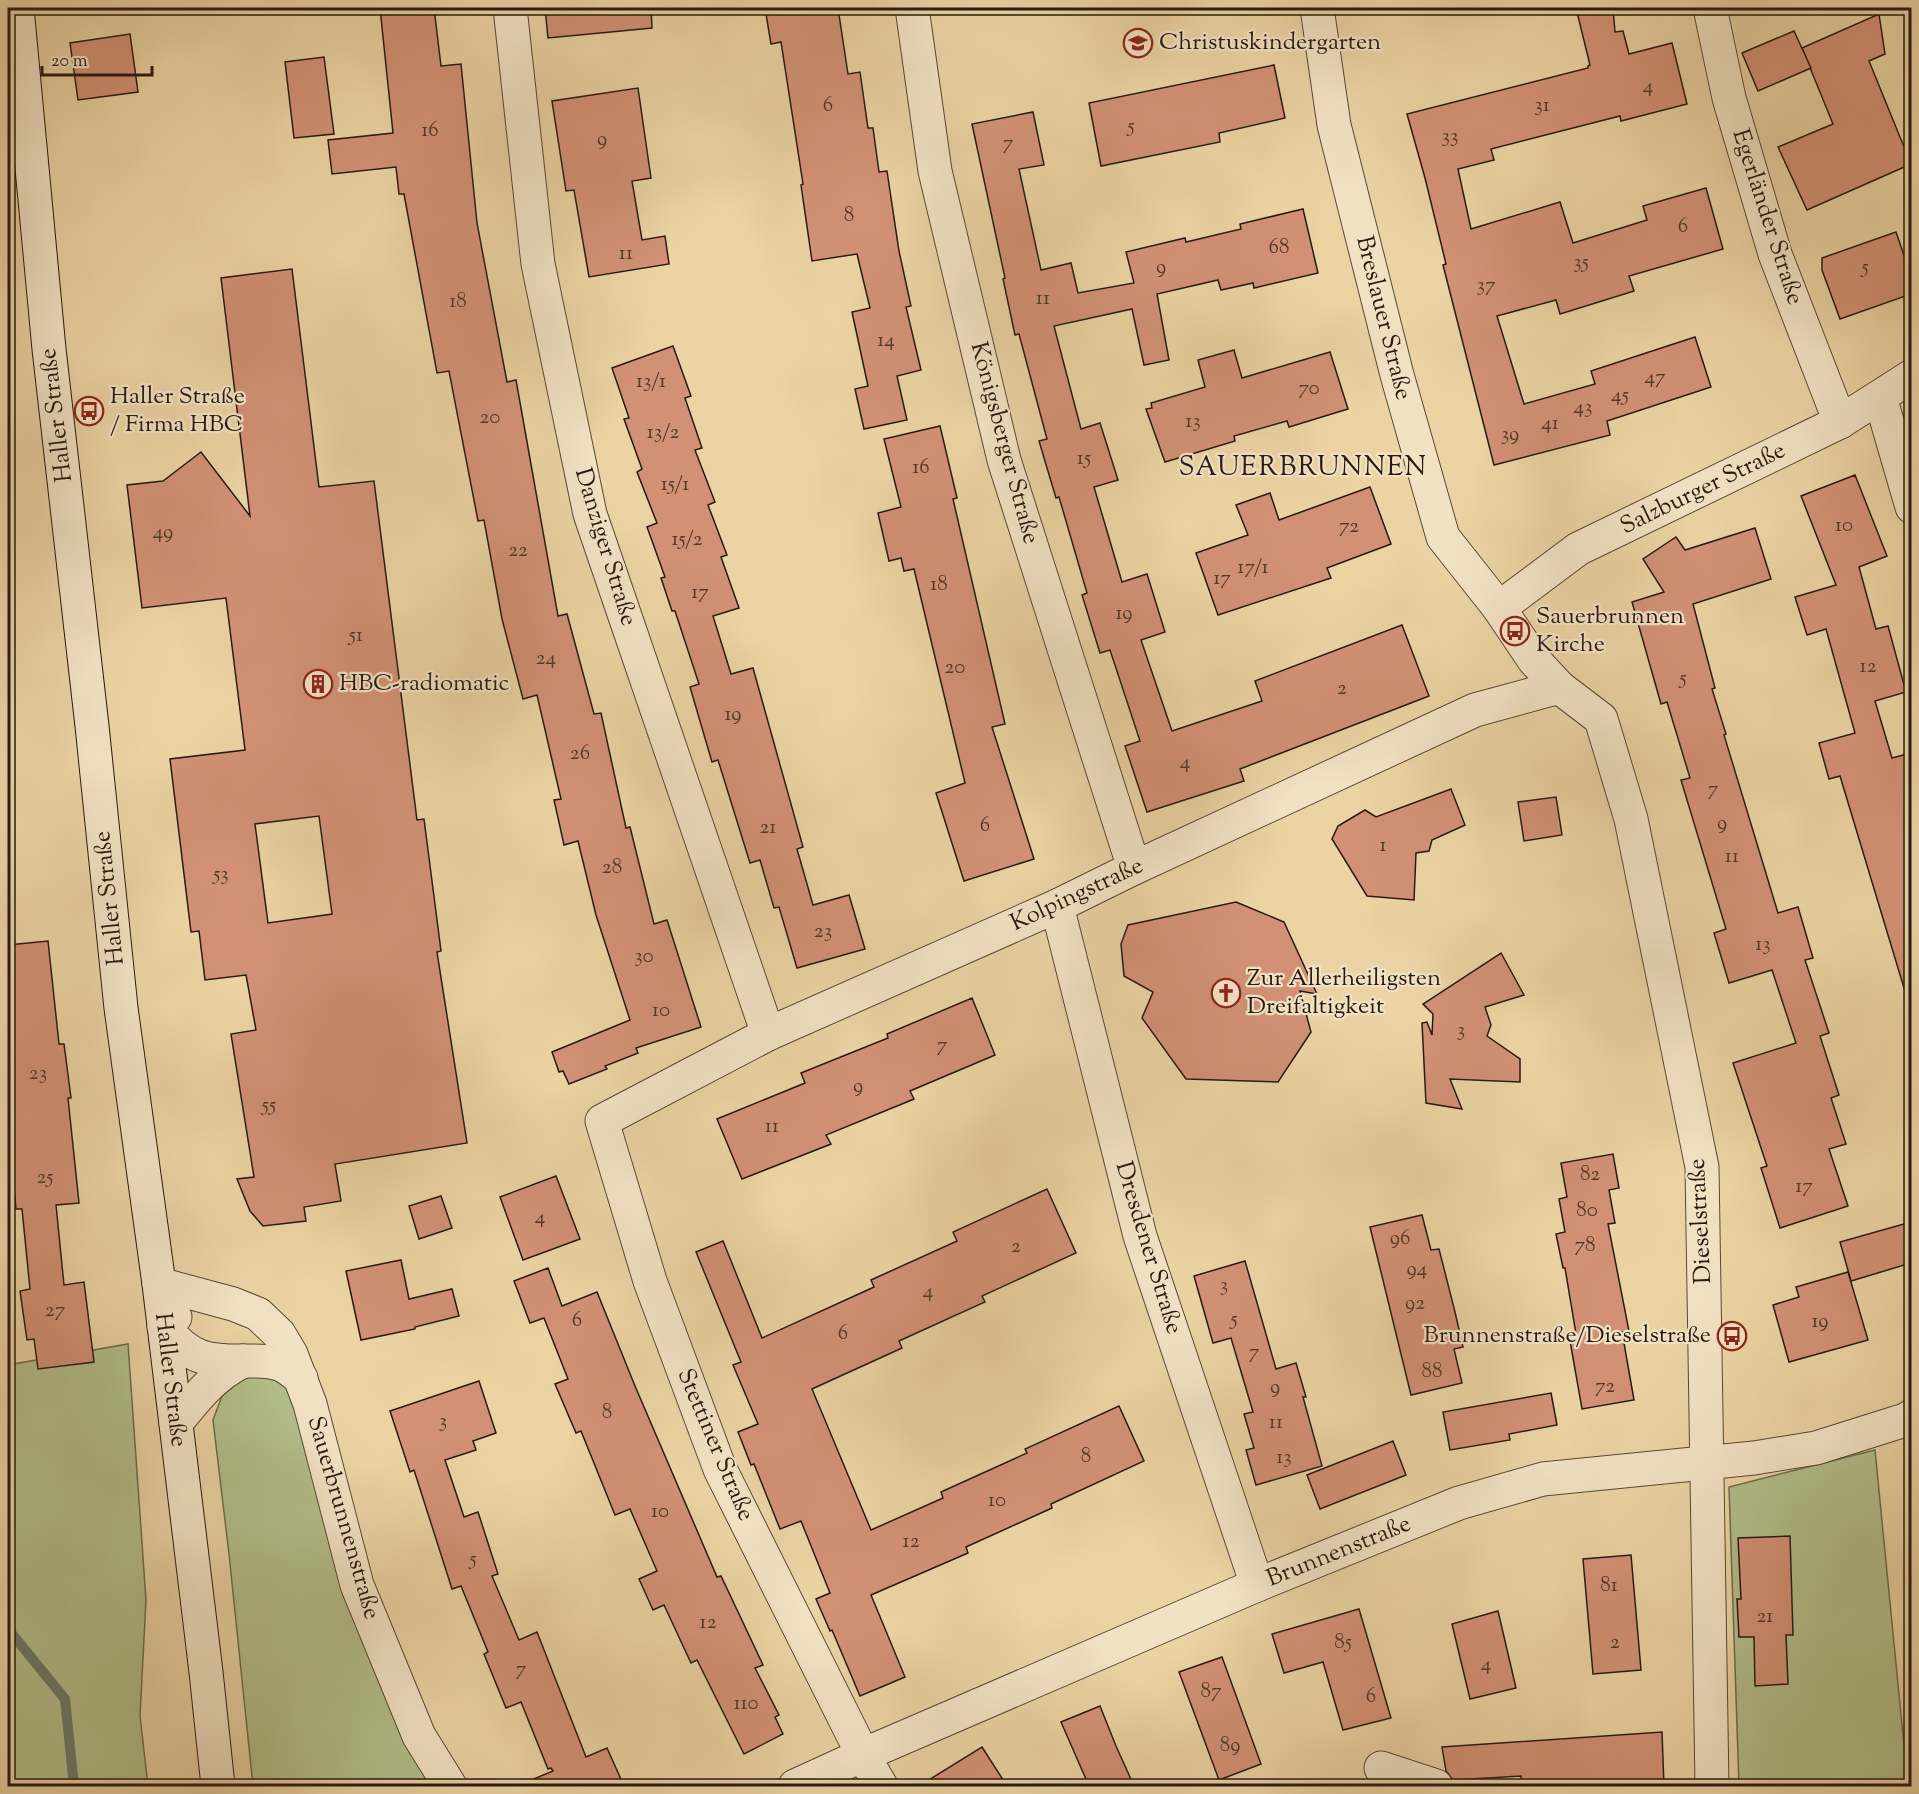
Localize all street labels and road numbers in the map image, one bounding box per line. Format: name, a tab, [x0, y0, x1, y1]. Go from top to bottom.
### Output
street label: Egerländer Straße	[1723, 125, 1811, 309]
street label: Breslauer Straße	[1346, 233, 1420, 403]
street label: Königsberger Straße	[961, 338, 1047, 548]
street label: Haller Straße	[32, 346, 82, 484]
street label: Salzburger Straße	[1615, 434, 1791, 544]
street label: Danziger Straße	[565, 464, 645, 630]
street label: Haller Straße	[86, 829, 134, 967]
street label: Kolpingstraße	[1005, 849, 1149, 941]
street label: Dieselstraße	[1681, 1157, 1721, 1285]
street label: Dresdener Straße	[1106, 1158, 1190, 1338]
street label: Haller Straße	[145, 1311, 195, 1449]
street label: Stettiner Straße	[668, 1364, 762, 1526]
street label: Sauerbrunnenstraße	[298, 1412, 388, 1624]
street label: Brunnenstraße	[1262, 1508, 1416, 1596]

